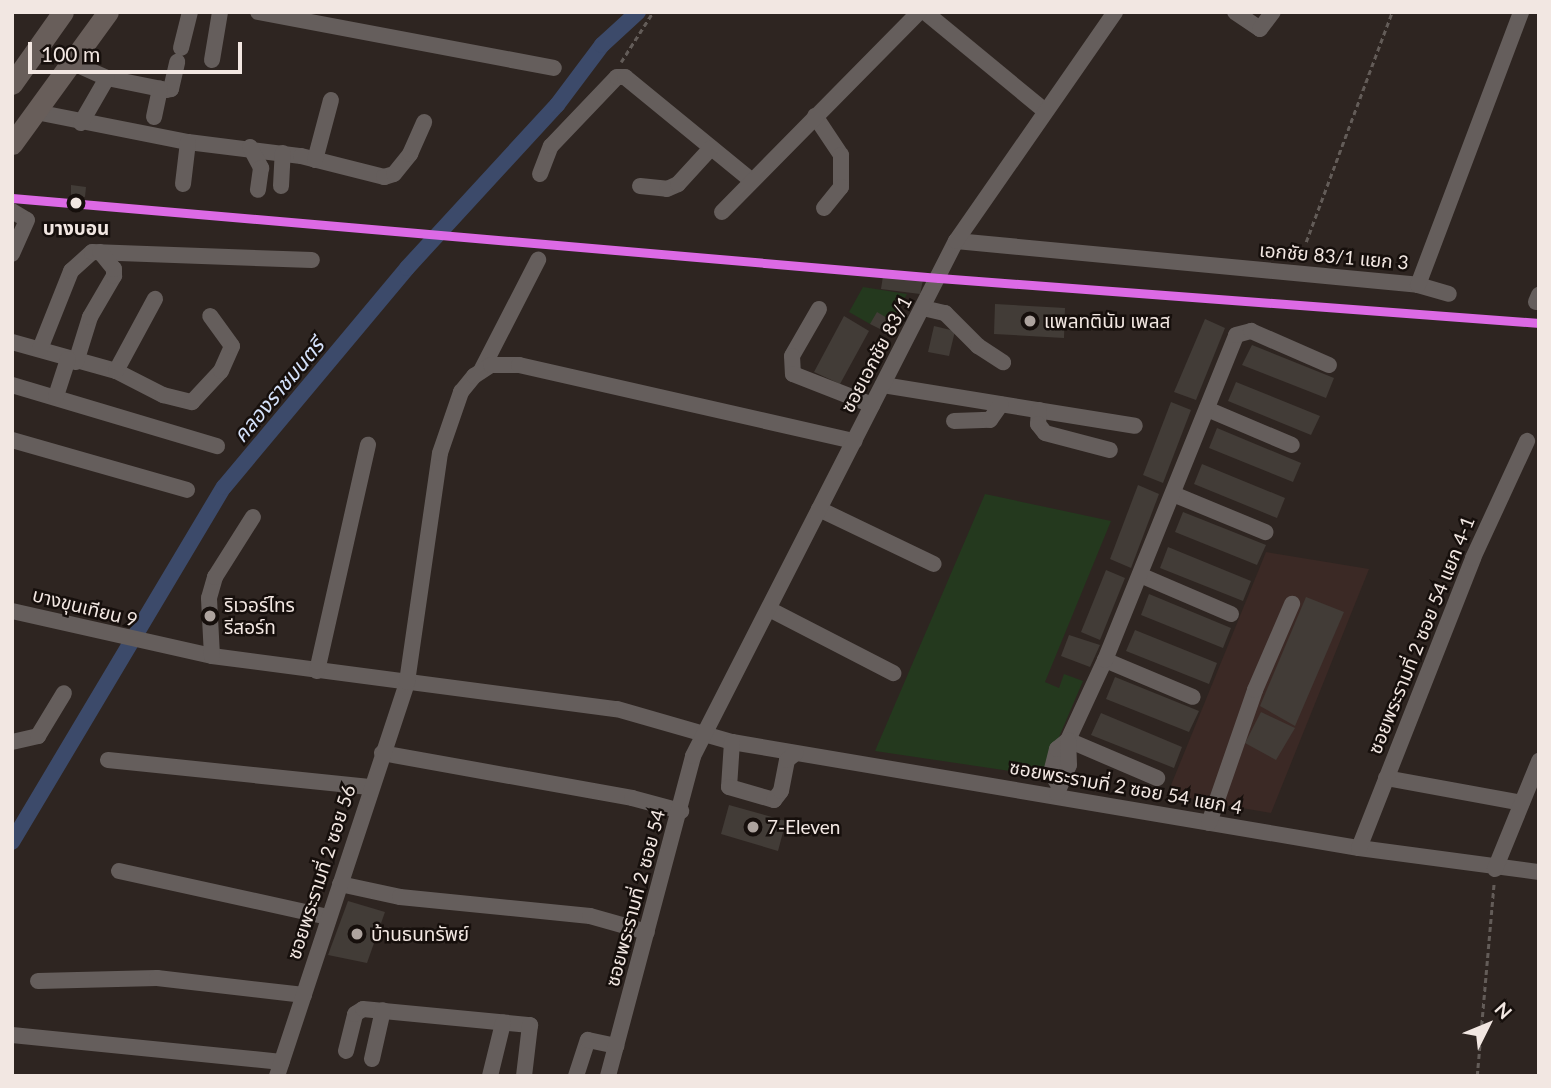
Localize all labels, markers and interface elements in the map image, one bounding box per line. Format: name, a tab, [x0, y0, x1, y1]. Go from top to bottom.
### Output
scale bar	[32, 28, 245, 72]
text: 100 m	[41, 41, 100, 66]
marker: บางบอน	[65, 192, 87, 214]
place label: บางบอน	[43, 217, 109, 239]
street label: เอกชัย 83/1 แยก 3	[1258, 238, 1410, 274]
street label: ซอยเอกชัย 83/1	[836, 292, 916, 416]
place label: แพลทตินัม เพลส	[1044, 310, 1170, 332]
marker: แพลทตินัม เพลส	[1022, 313, 1038, 329]
water label: คลองราชมนตรี	[227, 333, 329, 447]
street label: ซอยพระรามที่ 2 ซอย 54 แยก 4-1	[1363, 513, 1479, 757]
street label: บางขุนเทียน 9	[30, 583, 140, 631]
place label: ริเวอร์ไทร รีสอร์ท	[224, 594, 295, 638]
marker: ริเวอร์ไทร รีสอร์ท	[202, 608, 218, 624]
street label: ซอยพระรามที่ 2 ซอย 54 แยก 4	[1008, 755, 1244, 819]
street label: ซอยพระรามที่ 2 ซอย 56	[282, 782, 360, 962]
street label: ซอยพระรามที่ 2 ซอย 54	[600, 807, 670, 989]
place label: 7-Eleven	[767, 816, 840, 838]
marker: 7-Eleven	[745, 819, 761, 835]
place label: บ้านธนทรัพย์	[371, 923, 469, 945]
marker: บ้านธนทรัพย์	[349, 926, 365, 942]
north arrow	[1453, 990, 1523, 1060]
text: N	[1490, 997, 1517, 1024]

